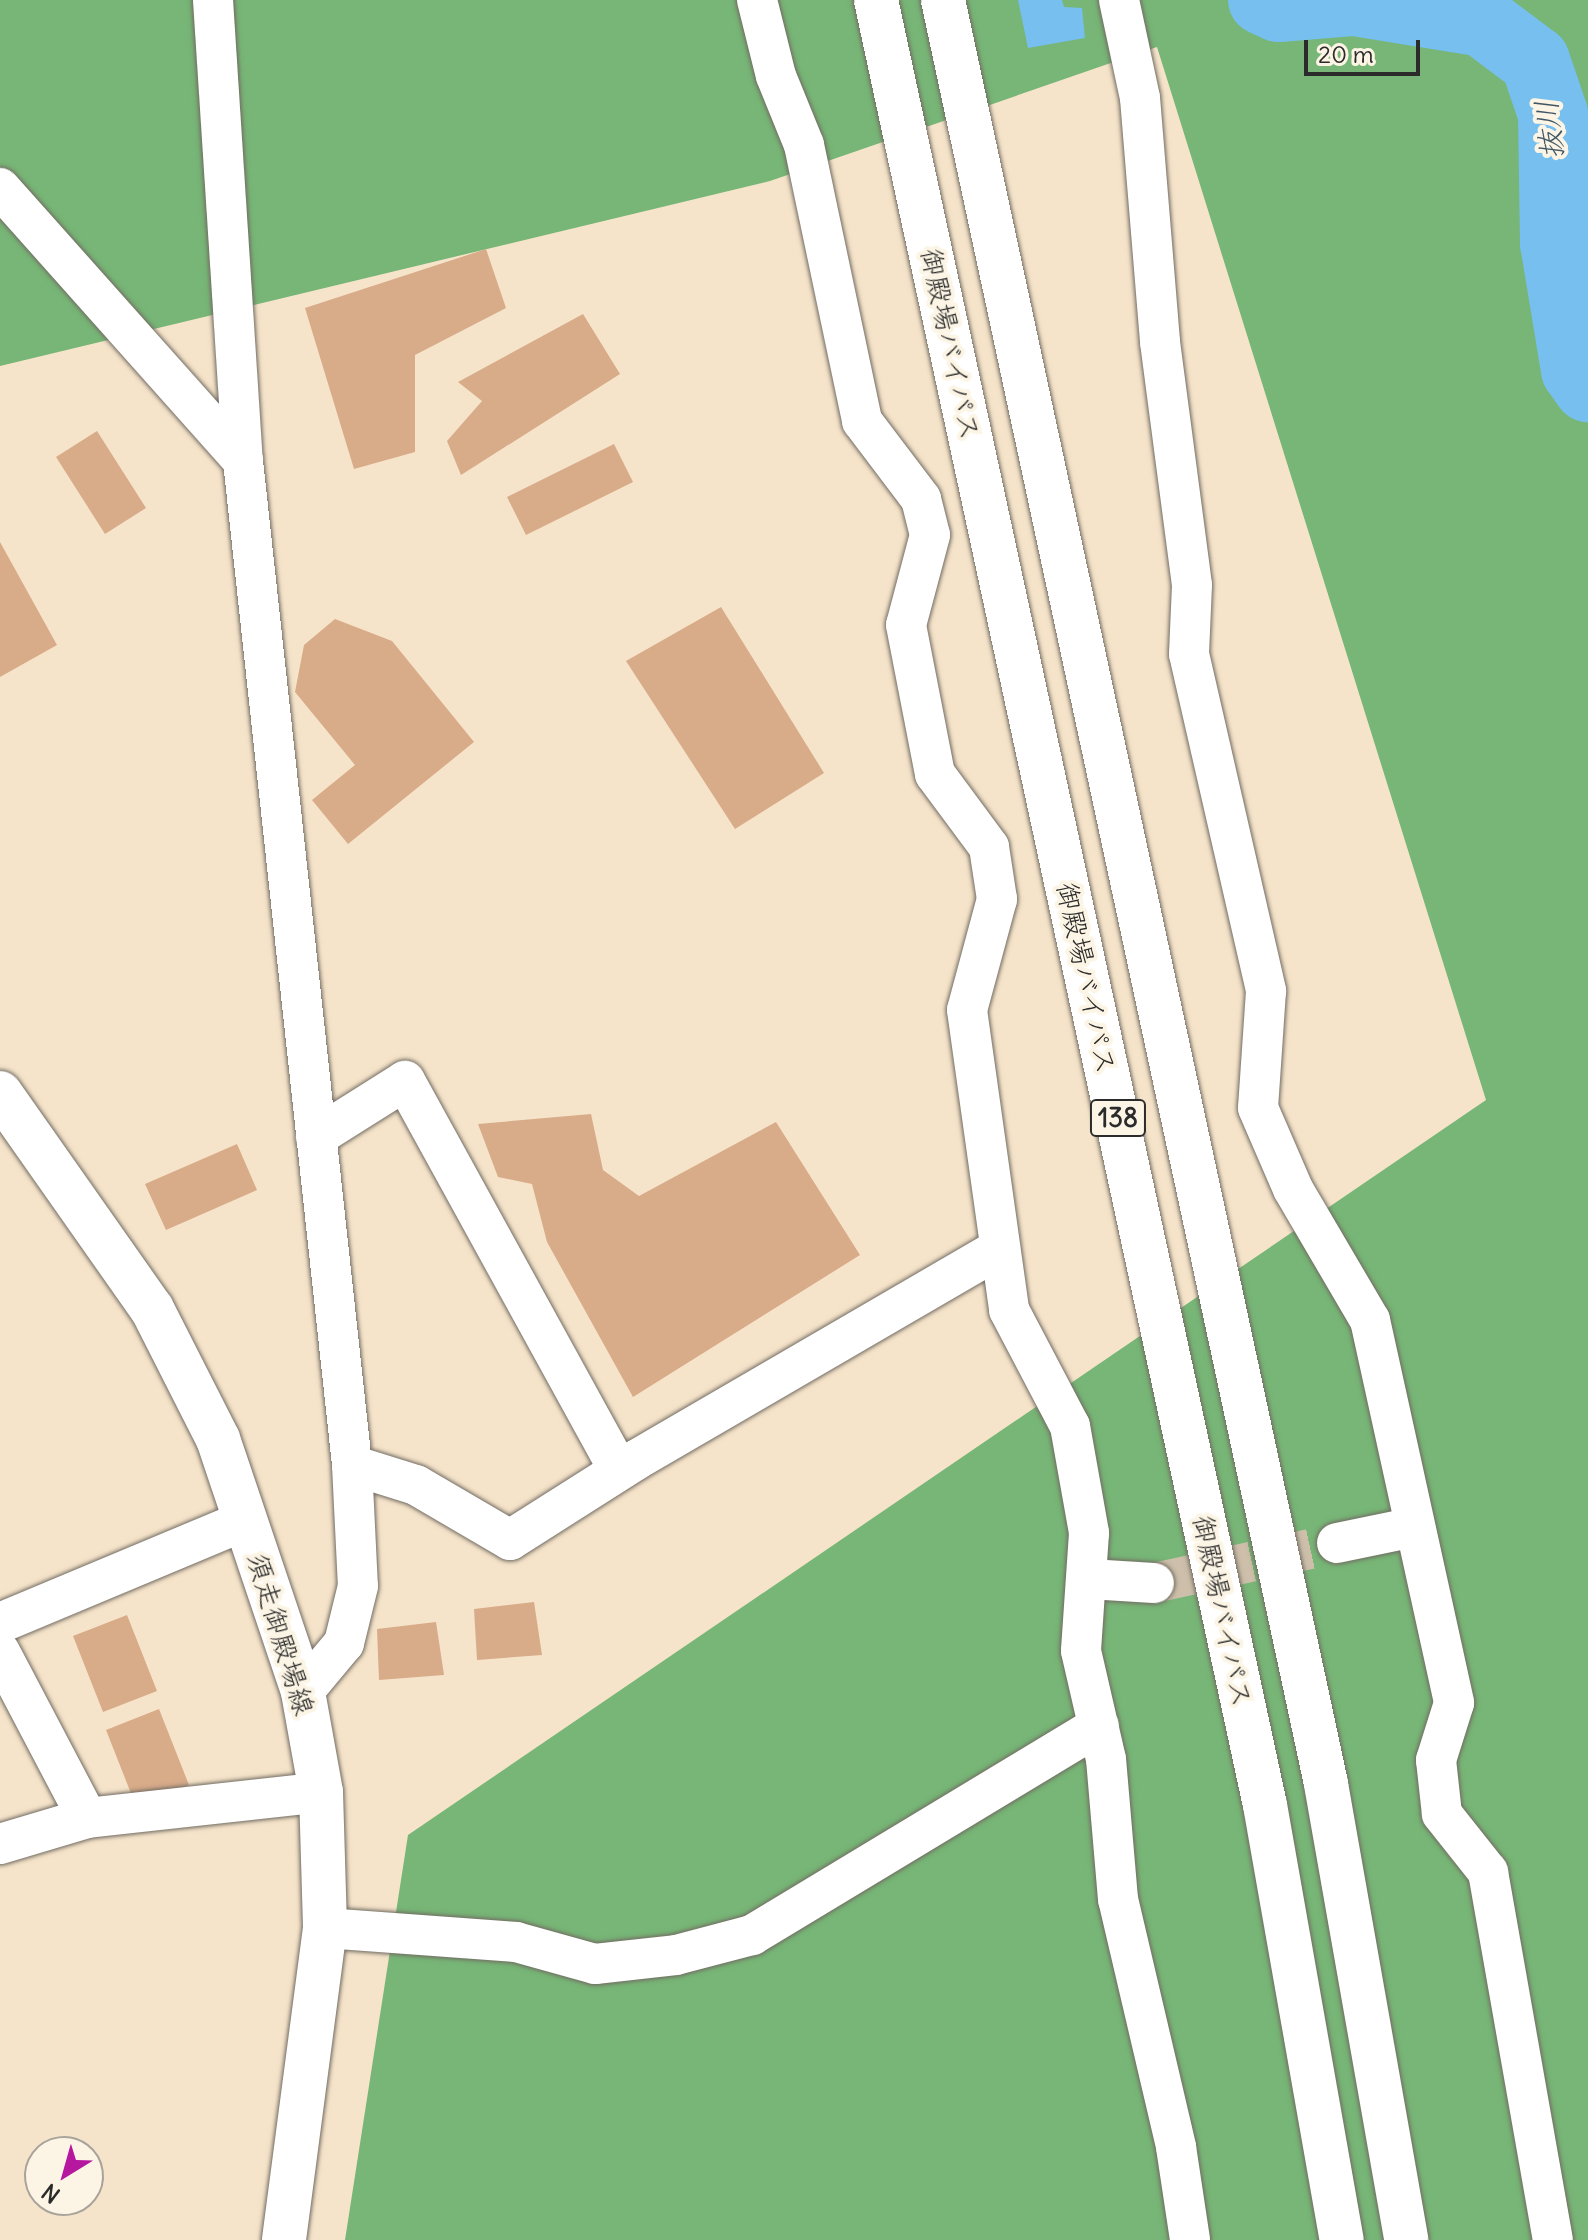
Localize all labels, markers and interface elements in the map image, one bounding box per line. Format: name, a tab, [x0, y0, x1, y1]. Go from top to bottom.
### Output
scale bar	[1308, 24, 1424, 74]
text: 20 m	[1318, 39, 1374, 69]
water label: 抜川	[1527, 98, 1571, 162]
street label: 御殿場バイパス	[914, 245, 988, 443]
street label: 御殿場バイパス	[1050, 879, 1124, 1077]
road number: 138	[1088, 1096, 1148, 1140]
street label: 御殿場バイパス	[1186, 1512, 1260, 1710]
street label: 須走御殿場線	[240, 1549, 322, 1719]
north arrow	[24, 2136, 104, 2216]
text: N	[36, 2178, 65, 2209]

